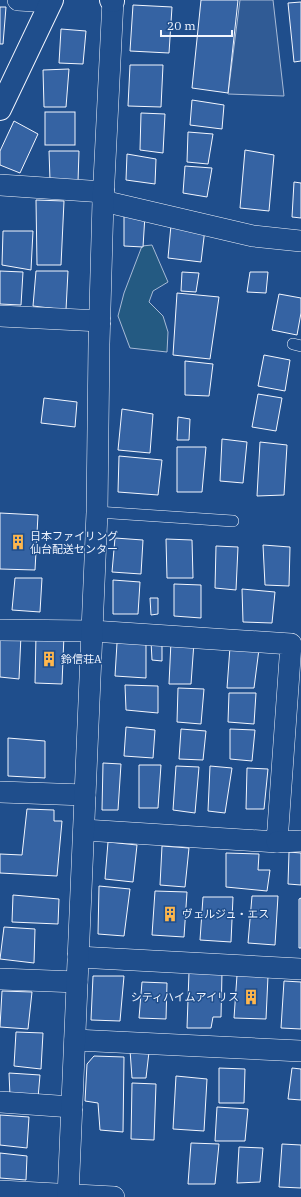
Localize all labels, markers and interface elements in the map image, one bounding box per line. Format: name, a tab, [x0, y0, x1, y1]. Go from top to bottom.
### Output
scale bar	[161, 12, 232, 38]
text: 20 m	[167, 18, 196, 33]
place label: 日本ファイリング 仙台配送センター	[30, 529, 118, 556]
building icon: 日本ファイリング 仙台配送センター	[9, 533, 27, 551]
building icon: 鈴信荘A	[40, 650, 58, 668]
place label: 鈴信荘A	[61, 652, 102, 666]
building icon: ヴェルジュ・エス	[161, 905, 179, 923]
place label: ヴェルジュ・エス	[182, 907, 269, 921]
building icon: シティハイムアイリス	[242, 988, 260, 1006]
place label: シティハイムアイリス	[131, 990, 239, 1004]

